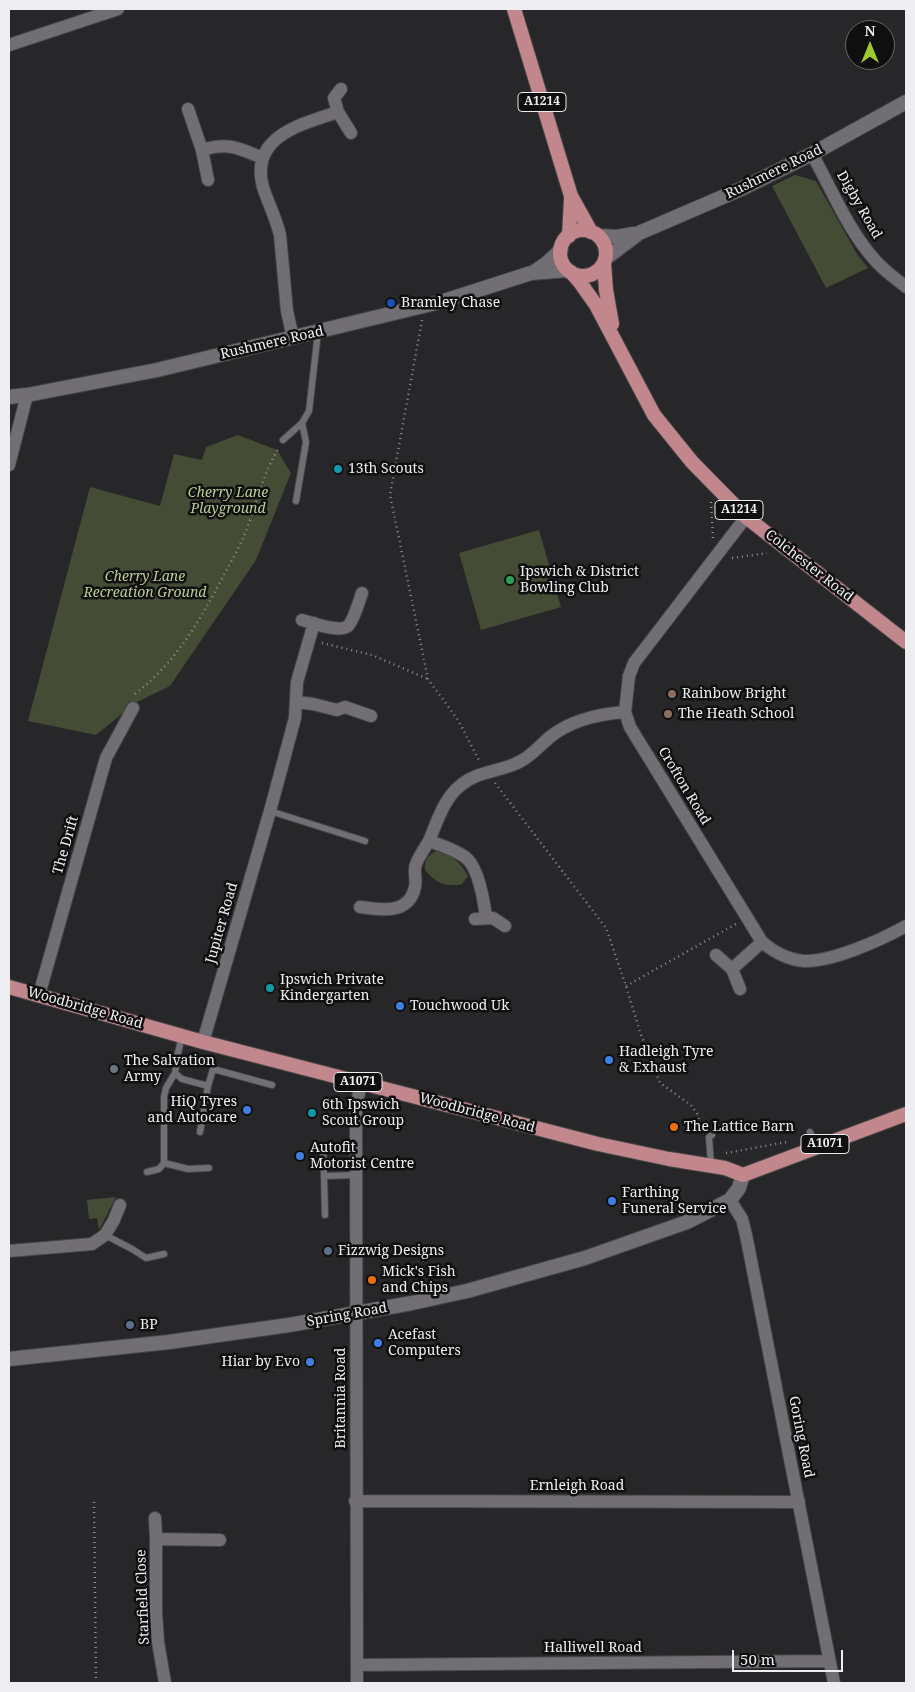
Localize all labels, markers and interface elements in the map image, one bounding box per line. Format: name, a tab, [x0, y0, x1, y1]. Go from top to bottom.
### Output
north arrow	[845, 20, 895, 70]
text: N	[864, 21, 876, 40]
road number: A1214	[518, 92, 566, 111]
street label: Rushmere Road	[723, 141, 825, 203]
street label: Digby Road	[833, 168, 885, 242]
place label: Bramley Chase	[401, 295, 500, 311]
marker: Bramley Chase	[385, 297, 397, 309]
street label: Rushmere Road	[219, 323, 325, 363]
place label: 13th Scouts	[348, 461, 424, 477]
marker: 13th Scouts	[332, 463, 344, 475]
park label: Cherry Lane Playground	[188, 485, 268, 518]
road number: A1214	[715, 500, 763, 520]
street label: Colchester Road	[762, 526, 856, 606]
place label: Ipswich & District Bowling Club	[520, 564, 639, 596]
park label: Cherry Lane Recreation Ground	[84, 569, 206, 602]
marker: Ipswich & District Bowling Club	[504, 574, 516, 586]
place label: Rainbow Bright	[682, 686, 787, 702]
marker: Rainbow Bright	[666, 688, 678, 700]
place label: The Heath School	[678, 706, 794, 722]
marker: The Heath School	[662, 708, 674, 720]
street label: Crofton Road	[654, 744, 714, 828]
street label: The Drift	[50, 814, 82, 876]
street label: Jupiter Road	[202, 881, 242, 965]
place label: Ipswich Private Kindergarten	[280, 972, 384, 1004]
marker: Ipswich Private Kindergarten	[264, 982, 276, 994]
street label: Woodbridge Road	[25, 983, 145, 1033]
place label: Touchwood Uk	[410, 998, 509, 1014]
marker: Touchwood Uk	[394, 1000, 406, 1012]
place label: Hadleigh Tyre & Exhaust	[619, 1044, 714, 1076]
place label: The Salvation Army	[124, 1053, 215, 1086]
marker: Hadleigh Tyre & Exhaust	[603, 1054, 615, 1066]
marker: The Salvation Army	[108, 1063, 120, 1075]
road number: A1071	[334, 1072, 382, 1092]
street label: Woodbridge Road	[417, 1089, 537, 1137]
place label: HiQ Tyres and Autocare	[148, 1094, 237, 1126]
place label: 6th Ipswich Scout Group	[322, 1097, 404, 1130]
marker: HiQ Tyres and Autocare	[241, 1104, 253, 1116]
marker: 6th Ipswich Scout Group	[306, 1107, 318, 1119]
place label: The Lattice Barn	[684, 1119, 794, 1135]
marker: The Lattice Barn	[668, 1121, 680, 1133]
road number: A1071	[801, 1134, 849, 1154]
place label: Autofit Motorist Centre	[310, 1140, 414, 1172]
marker: Autofit Motorist Centre	[294, 1150, 306, 1162]
place label: Farthing Funeral Service	[622, 1185, 727, 1218]
marker: Farthing Funeral Service	[606, 1195, 618, 1207]
place label: Fizzwig Designs	[338, 1243, 444, 1259]
marker: Fizzwig Designs	[322, 1245, 334, 1257]
place label: Mick's Fish and Chips	[382, 1264, 456, 1296]
marker: Mick's Fish and Chips	[366, 1274, 378, 1286]
street label: Spring Road	[306, 1300, 388, 1330]
place label: BP	[140, 1317, 158, 1333]
marker: BP	[124, 1319, 136, 1331]
place label: Acefast Computers	[388, 1327, 461, 1360]
marker: Acefast Computers	[372, 1337, 384, 1349]
street label: Britannia Road	[333, 1348, 349, 1448]
place label: Hiar by Evo	[222, 1354, 300, 1370]
marker: Hiar by Evo	[304, 1356, 316, 1368]
street label: Goring Road	[785, 1395, 817, 1479]
street label: Ernleigh Road	[530, 1478, 624, 1494]
street label: Starfield Close	[133, 1549, 153, 1645]
street label: Halliwell Road	[544, 1640, 642, 1656]
scale bar	[735, 1640, 846, 1672]
text: 50 m	[740, 1649, 775, 1669]

